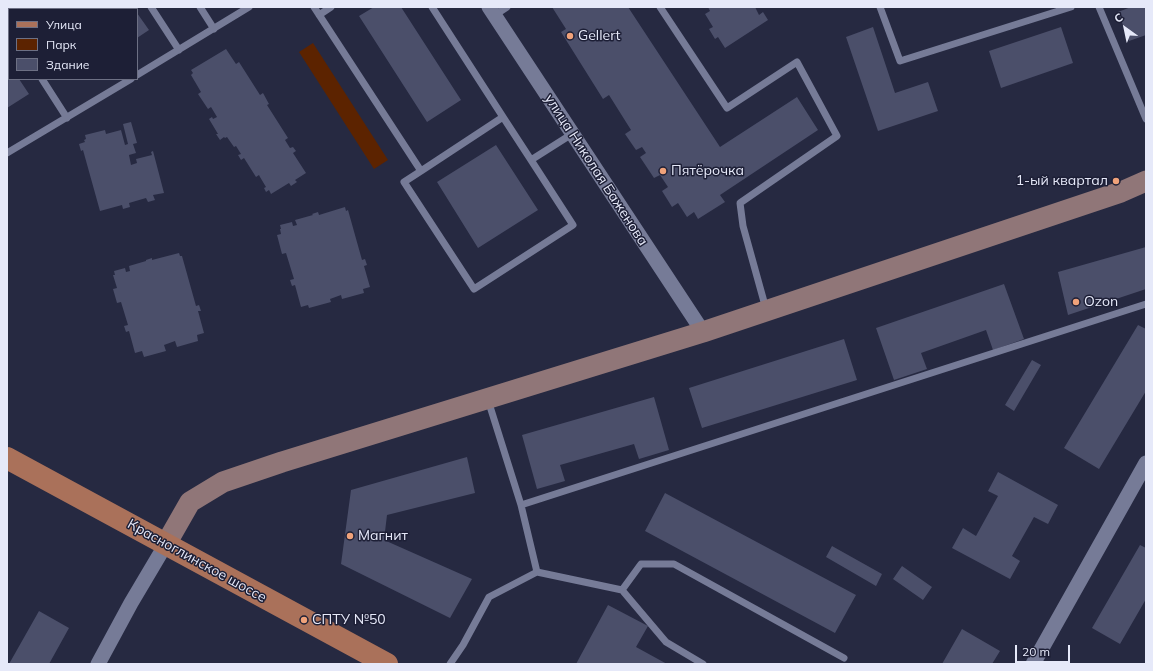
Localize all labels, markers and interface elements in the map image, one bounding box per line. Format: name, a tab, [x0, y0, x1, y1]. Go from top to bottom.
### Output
legend	[8, 8, 138, 80]
north arrow	[1105, 8, 1145, 48]
text: С	[1111, 10, 1125, 26]
text: Улица	[46, 17, 82, 32]
place label: Gellert	[578, 28, 620, 44]
marker: Gellert	[565, 31, 575, 41]
text: Парк	[46, 37, 76, 52]
text: Здание	[46, 57, 89, 72]
street label: улица Николая Баженова	[541, 91, 651, 249]
place label: Пятёрочка	[671, 163, 744, 179]
marker: Пятёрочка	[658, 166, 668, 176]
place label: 1-ый квартал	[1016, 173, 1108, 189]
marker: 1-ый квартал	[1111, 176, 1121, 186]
place label: Ozon	[1084, 294, 1118, 310]
marker: Ozon	[1071, 297, 1081, 307]
street label: Красноглинское шоссе	[125, 516, 269, 606]
place label: Магнит	[358, 528, 408, 544]
marker: Магнит	[345, 531, 355, 541]
place label: СПТУ №50	[312, 612, 386, 628]
marker: СПТУ №50	[299, 615, 309, 625]
scale bar	[1017, 637, 1072, 663]
text: 20 m	[1022, 644, 1050, 659]

